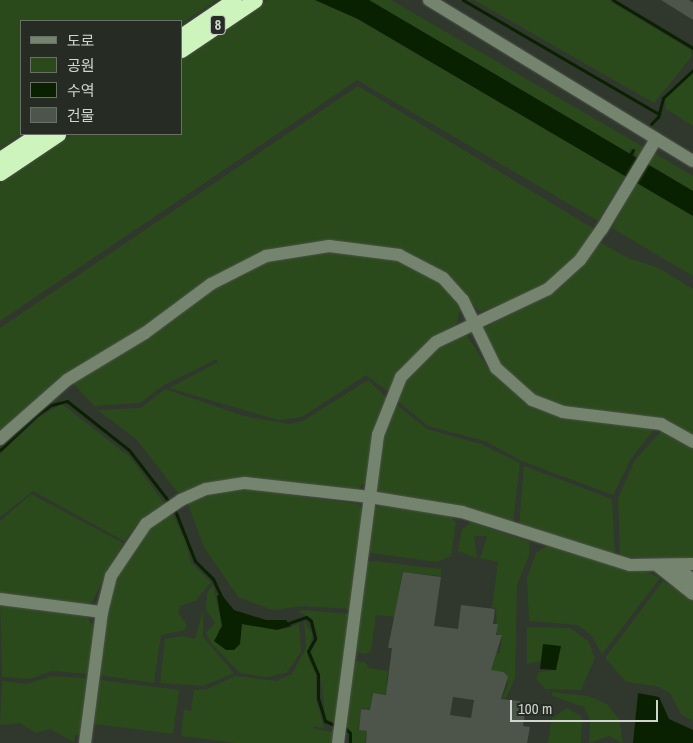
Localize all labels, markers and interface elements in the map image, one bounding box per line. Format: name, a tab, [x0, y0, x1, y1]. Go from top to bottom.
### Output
road number: 8	[209, 14, 227, 36]
legend	[20, 20, 182, 135]
text: 도로	[67, 30, 95, 51]
text: 공원	[67, 55, 95, 76]
text: 수역	[67, 80, 95, 101]
text: 건물	[67, 105, 95, 126]
scale bar	[513, 690, 660, 722]
text: 100 m	[518, 698, 552, 719]

